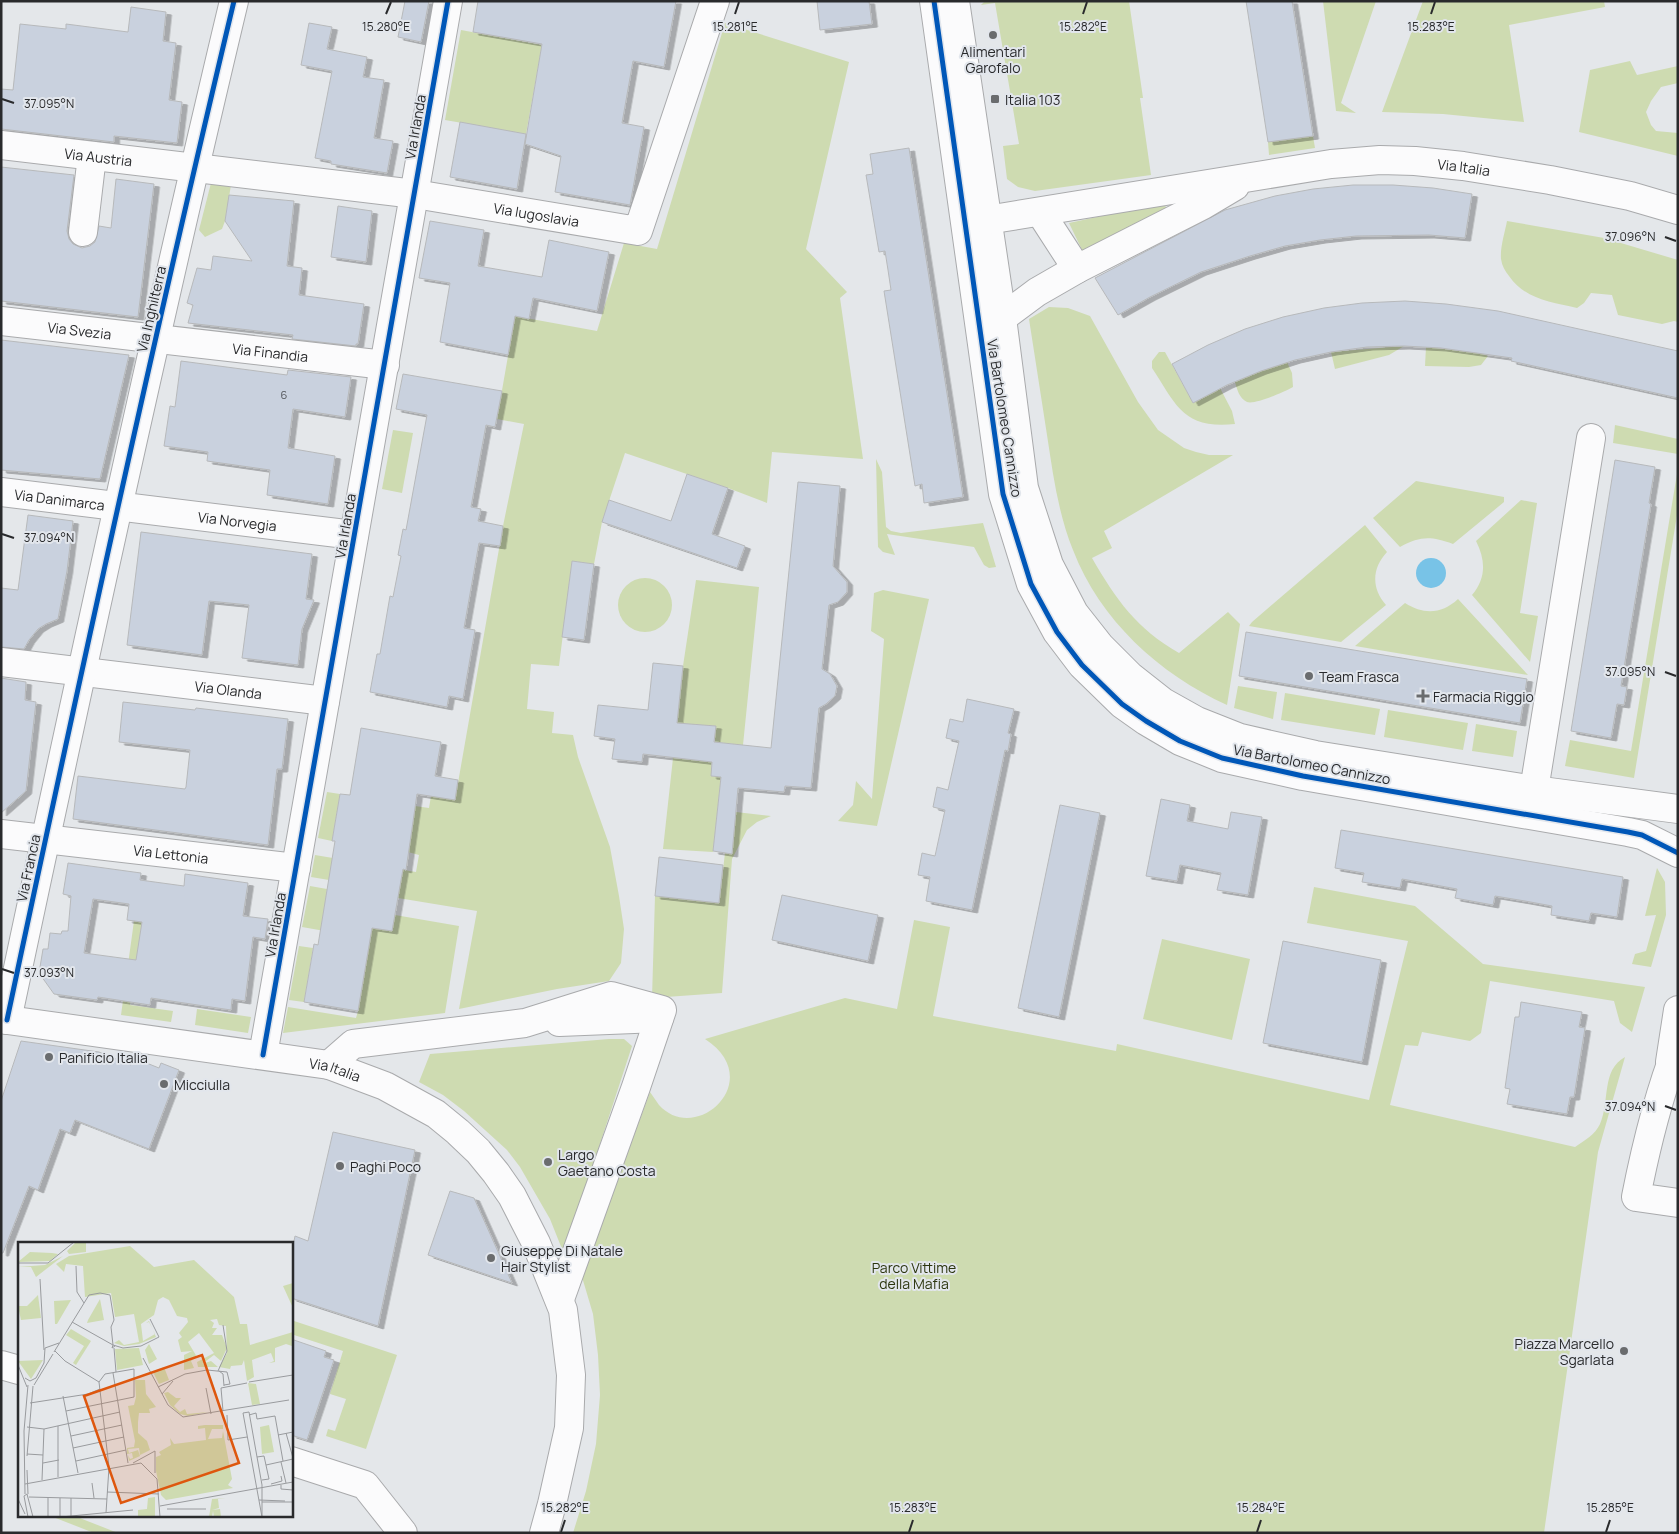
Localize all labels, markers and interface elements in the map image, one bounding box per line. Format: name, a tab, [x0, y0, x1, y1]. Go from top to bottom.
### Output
text: 15.280°E	[362, 18, 410, 35]
text: 15.281°E	[712, 18, 758, 35]
text: 15.282°E	[1059, 18, 1107, 35]
text: 15.283°E	[1407, 18, 1455, 35]
marker: Alimentari Garofalo	[987, 29, 999, 41]
place label: Alimentari Garofalo	[960, 42, 1026, 77]
place label: Italia 103	[1005, 90, 1061, 109]
street label: Via Irlanda	[400, 93, 430, 161]
marker: Italia 103	[989, 93, 1001, 105]
text: 37.095°N	[24, 95, 74, 112]
street label: Via Austria	[63, 143, 133, 170]
street label: Via Italia	[1437, 154, 1492, 180]
street label: Via Iugoslavia	[492, 198, 581, 231]
text: 37.096°N	[1605, 228, 1655, 245]
street label: Via Inghilterra	[132, 264, 170, 354]
street label: Via Svezia	[47, 317, 112, 343]
street label: Via Finandia	[231, 338, 309, 366]
street label: Via Bartolomeo Cannizzo	[983, 338, 1027, 498]
house number: 6	[281, 387, 288, 402]
street label: Via Danimarca	[13, 484, 106, 514]
street label: Via Irlanda	[330, 492, 360, 560]
street label: Via Norvegia	[197, 507, 278, 535]
text: 37.094°N	[24, 529, 74, 546]
text: 37.095°N	[1605, 663, 1655, 680]
place label: Team Frasca	[1319, 667, 1399, 686]
marker: Team Frasca	[1303, 670, 1315, 682]
street label: Via Olanda	[194, 676, 263, 703]
place label: Farmacia Riggio	[1433, 687, 1534, 706]
marker: Farmacia Riggio	[1417, 690, 1429, 702]
street label: Via Bartolomeo Cannizzo	[1232, 739, 1392, 789]
street label: Via Francia	[12, 833, 44, 903]
street label: Via Lettonia	[132, 840, 209, 867]
street label: Via Irlanda	[260, 891, 290, 959]
text: 37.093°N	[24, 964, 74, 981]
place label: Panificio Italia	[59, 1048, 148, 1067]
marker: Panificio Italia	[43, 1051, 55, 1063]
street label: Via Italia	[308, 1053, 364, 1086]
place label: Micciulla	[174, 1075, 230, 1094]
marker: Micciulla	[158, 1078, 170, 1090]
text: 37.094°N	[1605, 1098, 1655, 1115]
place label: Largo Gaetano Costa	[558, 1145, 656, 1180]
marker: Largo Gaetano Costa	[542, 1156, 554, 1168]
place label: Paghi Poco	[350, 1157, 421, 1176]
marker: Paghi Poco	[334, 1160, 346, 1172]
place label: Giuseppe Di Natale Hair Stylist	[501, 1241, 623, 1276]
inset map	[18, 1242, 292, 1516]
marker: Giuseppe Di Natale Hair Stylist	[485, 1252, 497, 1264]
park label: Parco Vittime della Mafia	[872, 1258, 956, 1293]
place label: Piazza Marcello Sgarlata	[1515, 1334, 1614, 1369]
marker: Piazza Marcello Sgarlata	[1618, 1345, 1630, 1357]
text: 15.282°E	[541, 1499, 589, 1516]
text: 15.283°E	[889, 1499, 937, 1516]
text: 15.284°E	[1237, 1499, 1285, 1516]
text: 15.285°E	[1586, 1499, 1634, 1516]

